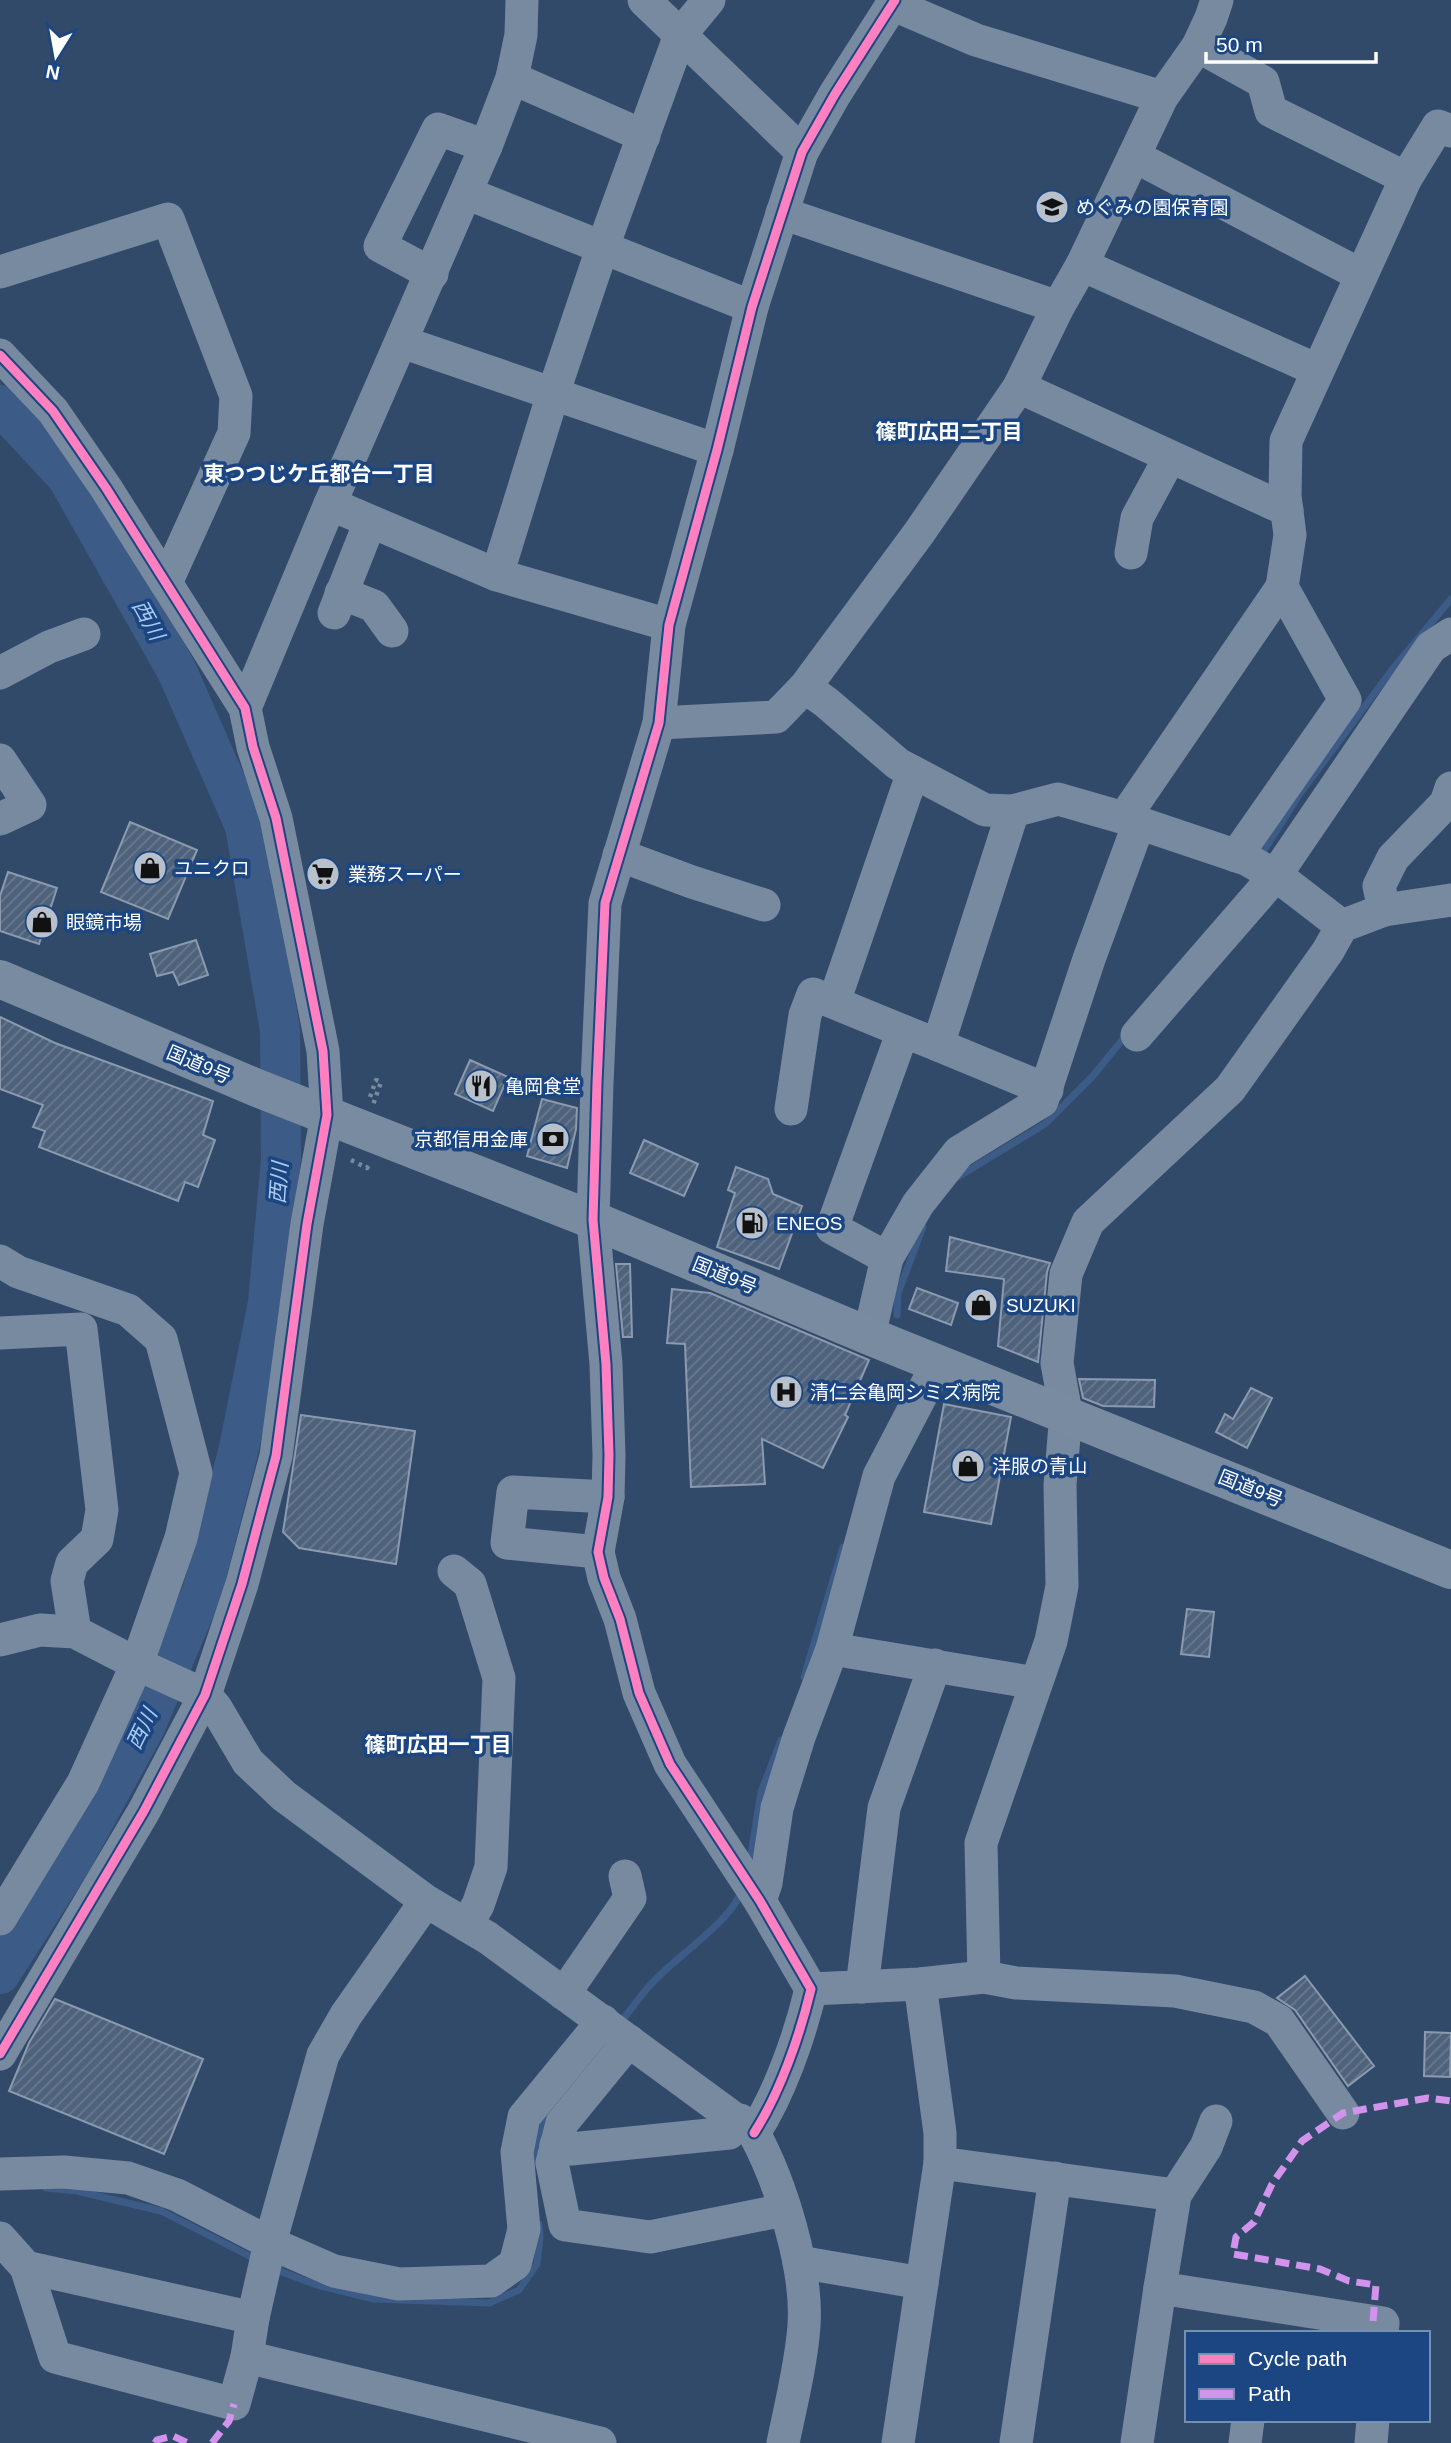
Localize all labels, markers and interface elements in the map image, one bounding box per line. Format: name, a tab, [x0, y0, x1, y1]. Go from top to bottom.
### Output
north arrow	[21, 21, 91, 91]
scale bar	[1206, 21, 1376, 65]
text: 50 m	[1216, 33, 1263, 56]
text: N	[44, 61, 62, 84]
school or university icon: めぐみの園保育園	[1033, 188, 1071, 226]
place label: めぐみの園保育園	[1076, 197, 1229, 218]
district label: 篠町広田二丁目	[876, 420, 1023, 443]
district label: 東つつじケ丘都台一丁目	[204, 462, 435, 485]
water label: 西川	[128, 596, 170, 645]
shop icon: ユニクロ	[131, 849, 169, 887]
supermarket icon: 業務スーパー	[304, 855, 342, 893]
place label: ユニクロ	[174, 858, 250, 879]
place label: 業務スーパー	[348, 864, 462, 885]
shop icon: 眼鏡市場	[23, 903, 61, 941]
place label: 眼鏡市場	[66, 912, 142, 933]
street label: 国道9号	[164, 1042, 234, 1087]
restaurant icon: 亀岡食堂	[462, 1067, 500, 1105]
place label: 亀岡食堂	[505, 1076, 581, 1097]
bank icon: 京都信用金庫	[534, 1120, 572, 1158]
place label: 京都信用金庫	[414, 1129, 528, 1150]
water label: 西川	[266, 1159, 292, 1205]
fuel station icon: ENEOS	[733, 1204, 771, 1242]
place label: ENEOS	[776, 1213, 843, 1234]
street label: 国道9号	[690, 1253, 760, 1298]
shop icon: SUZUKI	[962, 1286, 1000, 1324]
place label: SUZUKI	[1006, 1295, 1076, 1316]
hospital icon: 清仁会亀岡シミズ病院	[767, 1373, 805, 1411]
place label: 清仁会亀岡シミズ病院	[810, 1382, 1000, 1403]
shop icon: 洋服の青山	[949, 1447, 987, 1485]
place label: 洋服の青山	[992, 1456, 1087, 1477]
street label: 国道9号	[1216, 1466, 1286, 1511]
water label: 西川	[122, 1703, 162, 1753]
district label: 篠町広田一丁目	[365, 1733, 512, 1756]
legend	[1185, 2331, 1430, 2422]
text: Cycle path	[1248, 2347, 1347, 2370]
text: Path	[1248, 2382, 1291, 2405]

